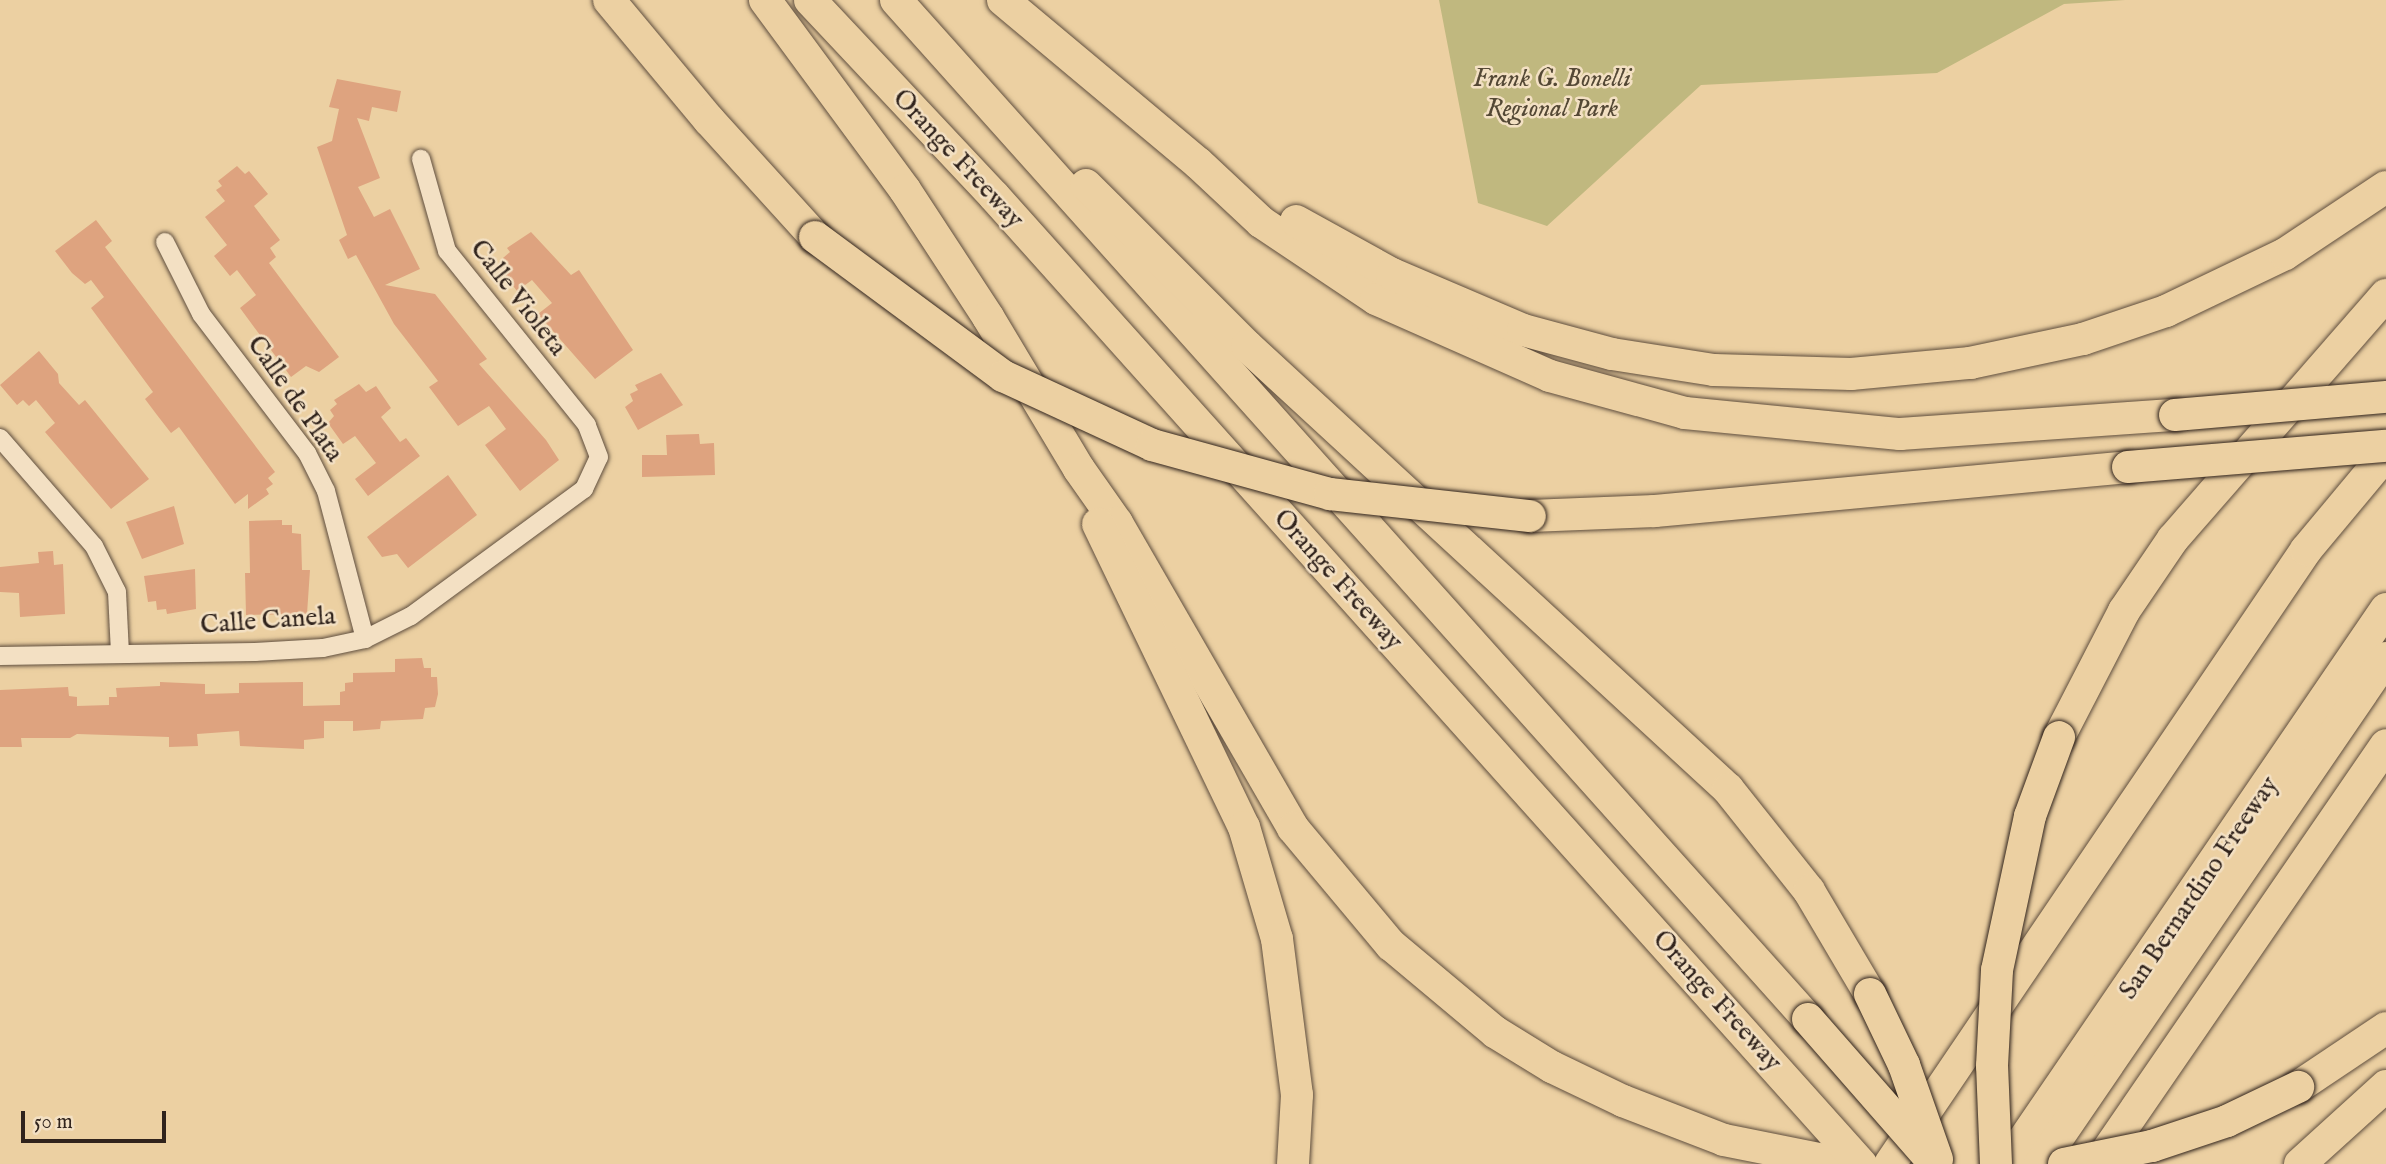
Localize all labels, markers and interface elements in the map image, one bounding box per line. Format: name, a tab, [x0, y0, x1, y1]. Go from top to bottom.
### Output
park label: Frank G. Bonelli Regional Park	[1473, 63, 1631, 124]
street label: Orange Freeway	[886, 83, 1030, 235]
street label: Calle Violeta	[463, 234, 573, 362]
street label: Calle de Plata	[240, 330, 350, 468]
street label: Orange Freeway	[1267, 503, 1409, 657]
street label: Calle Canela	[199, 601, 337, 641]
street label: San Bernardino Freeway	[2113, 771, 2285, 1005]
street label: Orange Freeway	[1646, 924, 1788, 1078]
scale bar	[24, 1098, 170, 1142]
text: 50 m	[34, 1109, 73, 1136]

